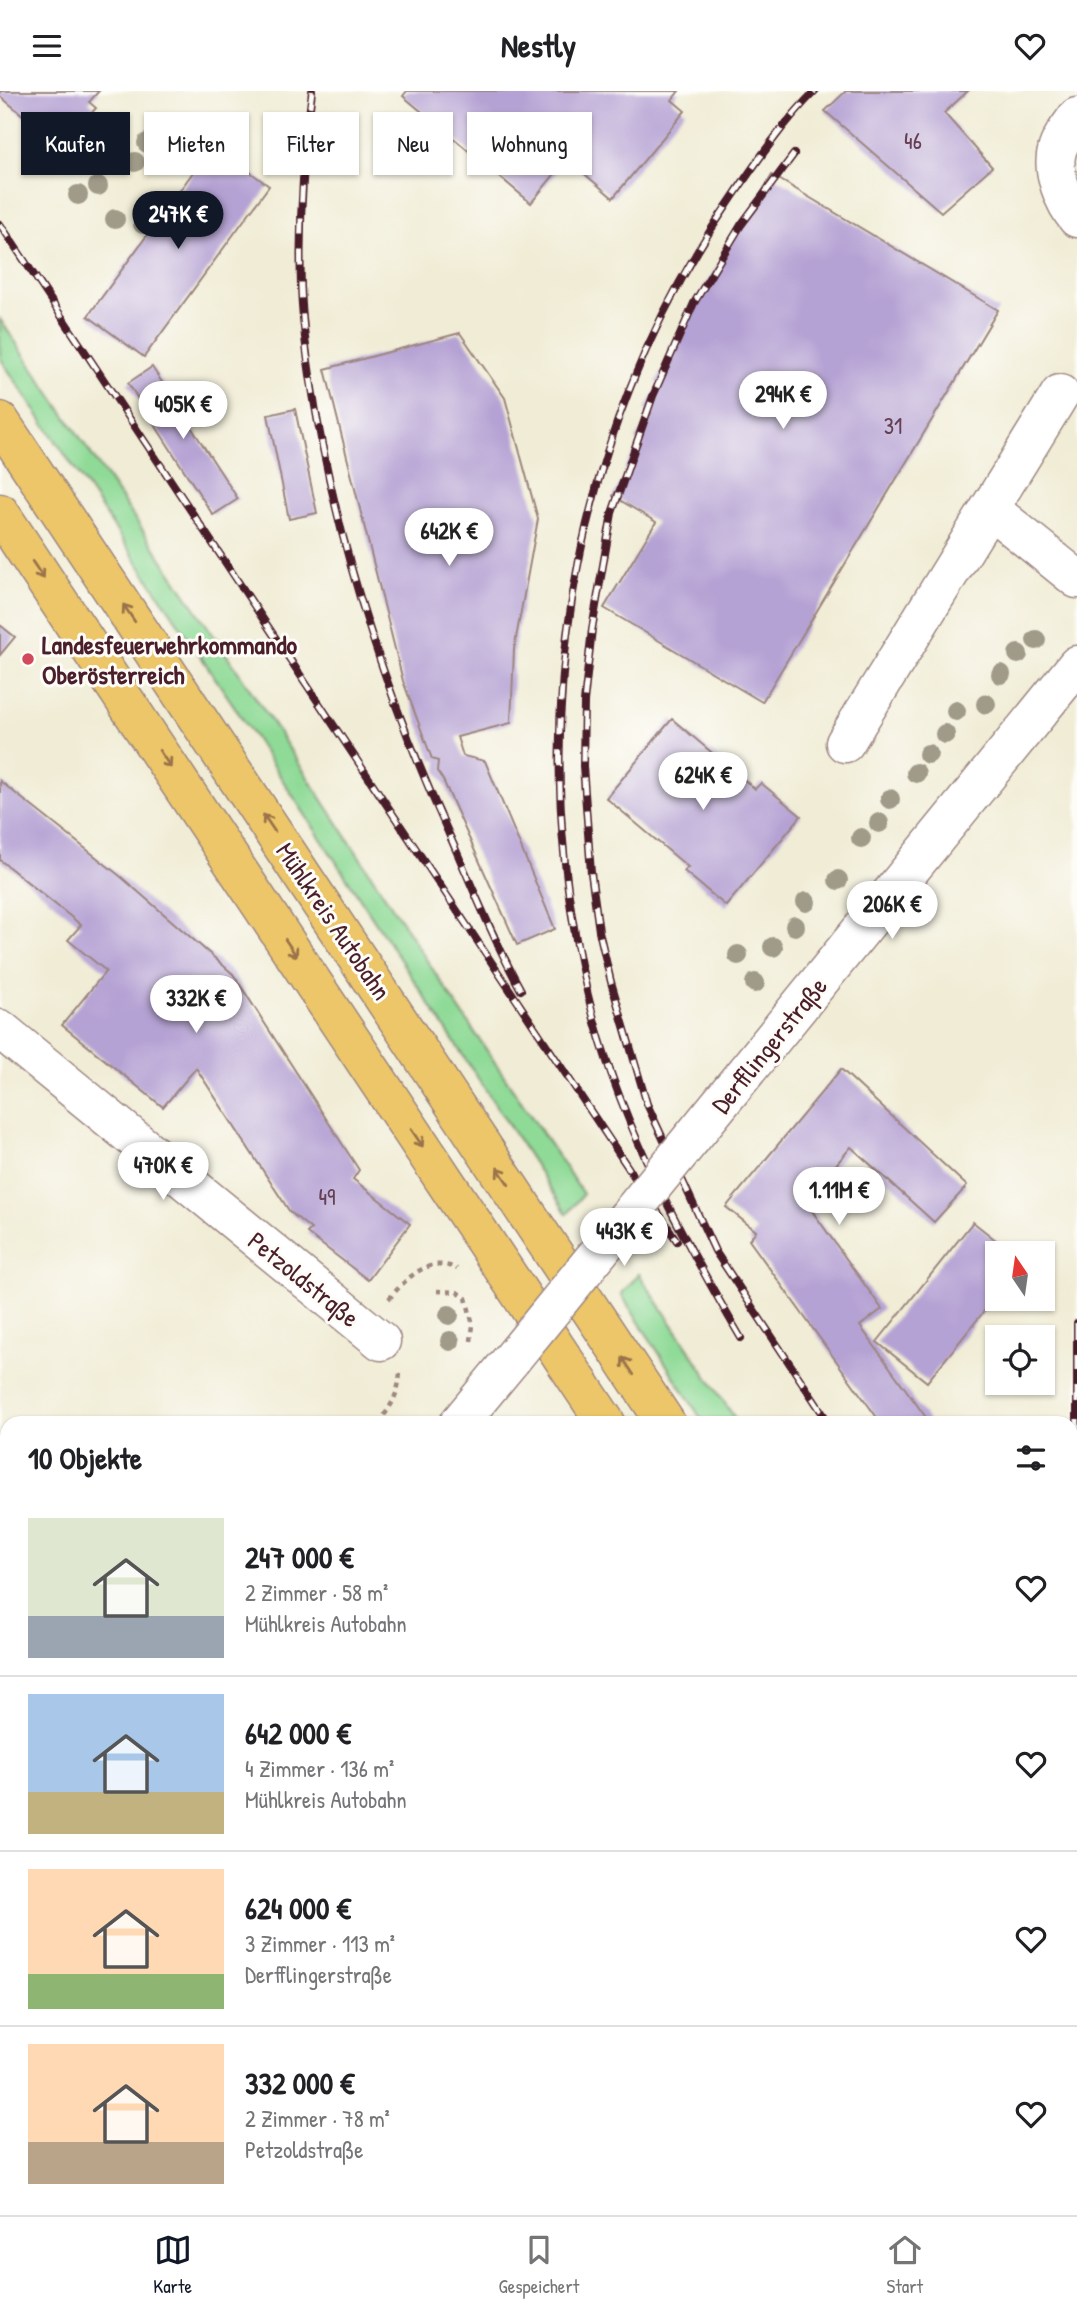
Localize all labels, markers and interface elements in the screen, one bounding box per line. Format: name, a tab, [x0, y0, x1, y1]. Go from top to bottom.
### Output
text: Nestly	[501, 24, 576, 67]
icon: menu	[28, 27, 66, 65]
icon: heart	[1011, 27, 1049, 65]
chip: Kaufen	[21, 112, 130, 175]
chip: Mieten	[144, 112, 249, 175]
chip: Filter	[263, 112, 359, 175]
chip: Neu	[373, 112, 453, 175]
chip: Wohnung	[467, 112, 592, 175]
house number: 46	[904, 125, 922, 156]
pin: 247K €	[121, 191, 235, 251]
text: 247K €	[148, 198, 208, 229]
pin: 294K €	[726, 371, 840, 431]
text: 294K €	[755, 378, 811, 409]
pin: 405K €	[126, 381, 240, 441]
text: 405K €	[154, 388, 212, 419]
house number: 31	[884, 410, 902, 441]
pin: 642K €	[392, 509, 506, 568]
text: 642K €	[421, 515, 477, 546]
one-way arrow	[31, 560, 45, 579]
one-way arrow	[122, 604, 136, 624]
place label: Landesfeuerwehrkommando Oberösterreich	[42, 627, 298, 692]
marker: Landesfeuerwehrkommando Oberösterreich	[20, 651, 36, 667]
one-way arrow	[157, 749, 172, 768]
pin: 624K €	[646, 753, 760, 812]
text: 624K €	[675, 759, 731, 790]
one-way arrow	[261, 814, 276, 833]
street label: Mühlkreis Autobahn	[268, 835, 400, 1007]
pin: 206K €	[835, 881, 949, 941]
text: 206K €	[863, 888, 921, 919]
one-way arrow	[284, 938, 298, 957]
street label: Derfflingerstraße	[703, 969, 835, 1121]
pin: 332K €	[139, 975, 253, 1035]
text: 332K €	[166, 982, 226, 1013]
one-way arrow	[410, 1127, 424, 1147]
pin: 470K €	[106, 1143, 220, 1202]
text: 470K €	[134, 1149, 192, 1180]
one-way arrow	[495, 1167, 510, 1186]
pin: 1.11M €	[774, 1167, 904, 1227]
text: 1.11M €	[809, 1174, 869, 1205]
house number: 49	[318, 1181, 336, 1212]
pin: 443K €	[567, 1209, 681, 1268]
text: 443K €	[596, 1215, 652, 1246]
street label: Petzoldstraße	[241, 1223, 367, 1335]
north arrow	[985, 1241, 1055, 1311]
map controls	[985, 1241, 1055, 1395]
button: locate	[985, 1325, 1055, 1395]
one-way arrow	[621, 1357, 635, 1376]
text: 10 Objekte	[28, 1438, 142, 1478]
icon: filters	[1012, 1439, 1050, 1477]
text: 247 000 €	[245, 1537, 354, 1577]
icon: home	[84, 1546, 168, 1630]
icon: heart	[1012, 1569, 1050, 1607]
text: 2 Zimmer · 58 m²	[245, 1577, 388, 1608]
text: Mühlkreis Autobahn	[245, 1608, 407, 1639]
text: 642 000 €	[245, 1713, 351, 1753]
icon: home	[84, 1722, 168, 1806]
icon: heart	[1012, 1745, 1050, 1783]
text: 4 Zimmer · 136 m²	[245, 1753, 394, 1784]
text: Mühlkreis Autobahn	[245, 1784, 407, 1815]
text: 624 000 €	[245, 1888, 351, 1928]
icon: home	[84, 1897, 168, 1981]
icon: heart	[1012, 1920, 1050, 1958]
text: 3 Zimmer · 113 m²	[245, 1928, 395, 1959]
text: Derfflingerstraße	[245, 1959, 392, 1990]
text: 332 000 €	[245, 2063, 354, 2103]
icon: home	[84, 2072, 168, 2156]
icon: heart	[1012, 2095, 1050, 2133]
text: 2 Zimmer · 78 m²	[245, 2103, 390, 2134]
text: Petzoldstraße	[245, 2134, 363, 2165]
tab: Karte	[153, 2231, 192, 2299]
tab: Gespeichert	[499, 2231, 579, 2299]
tab: Start	[886, 2231, 924, 2299]

